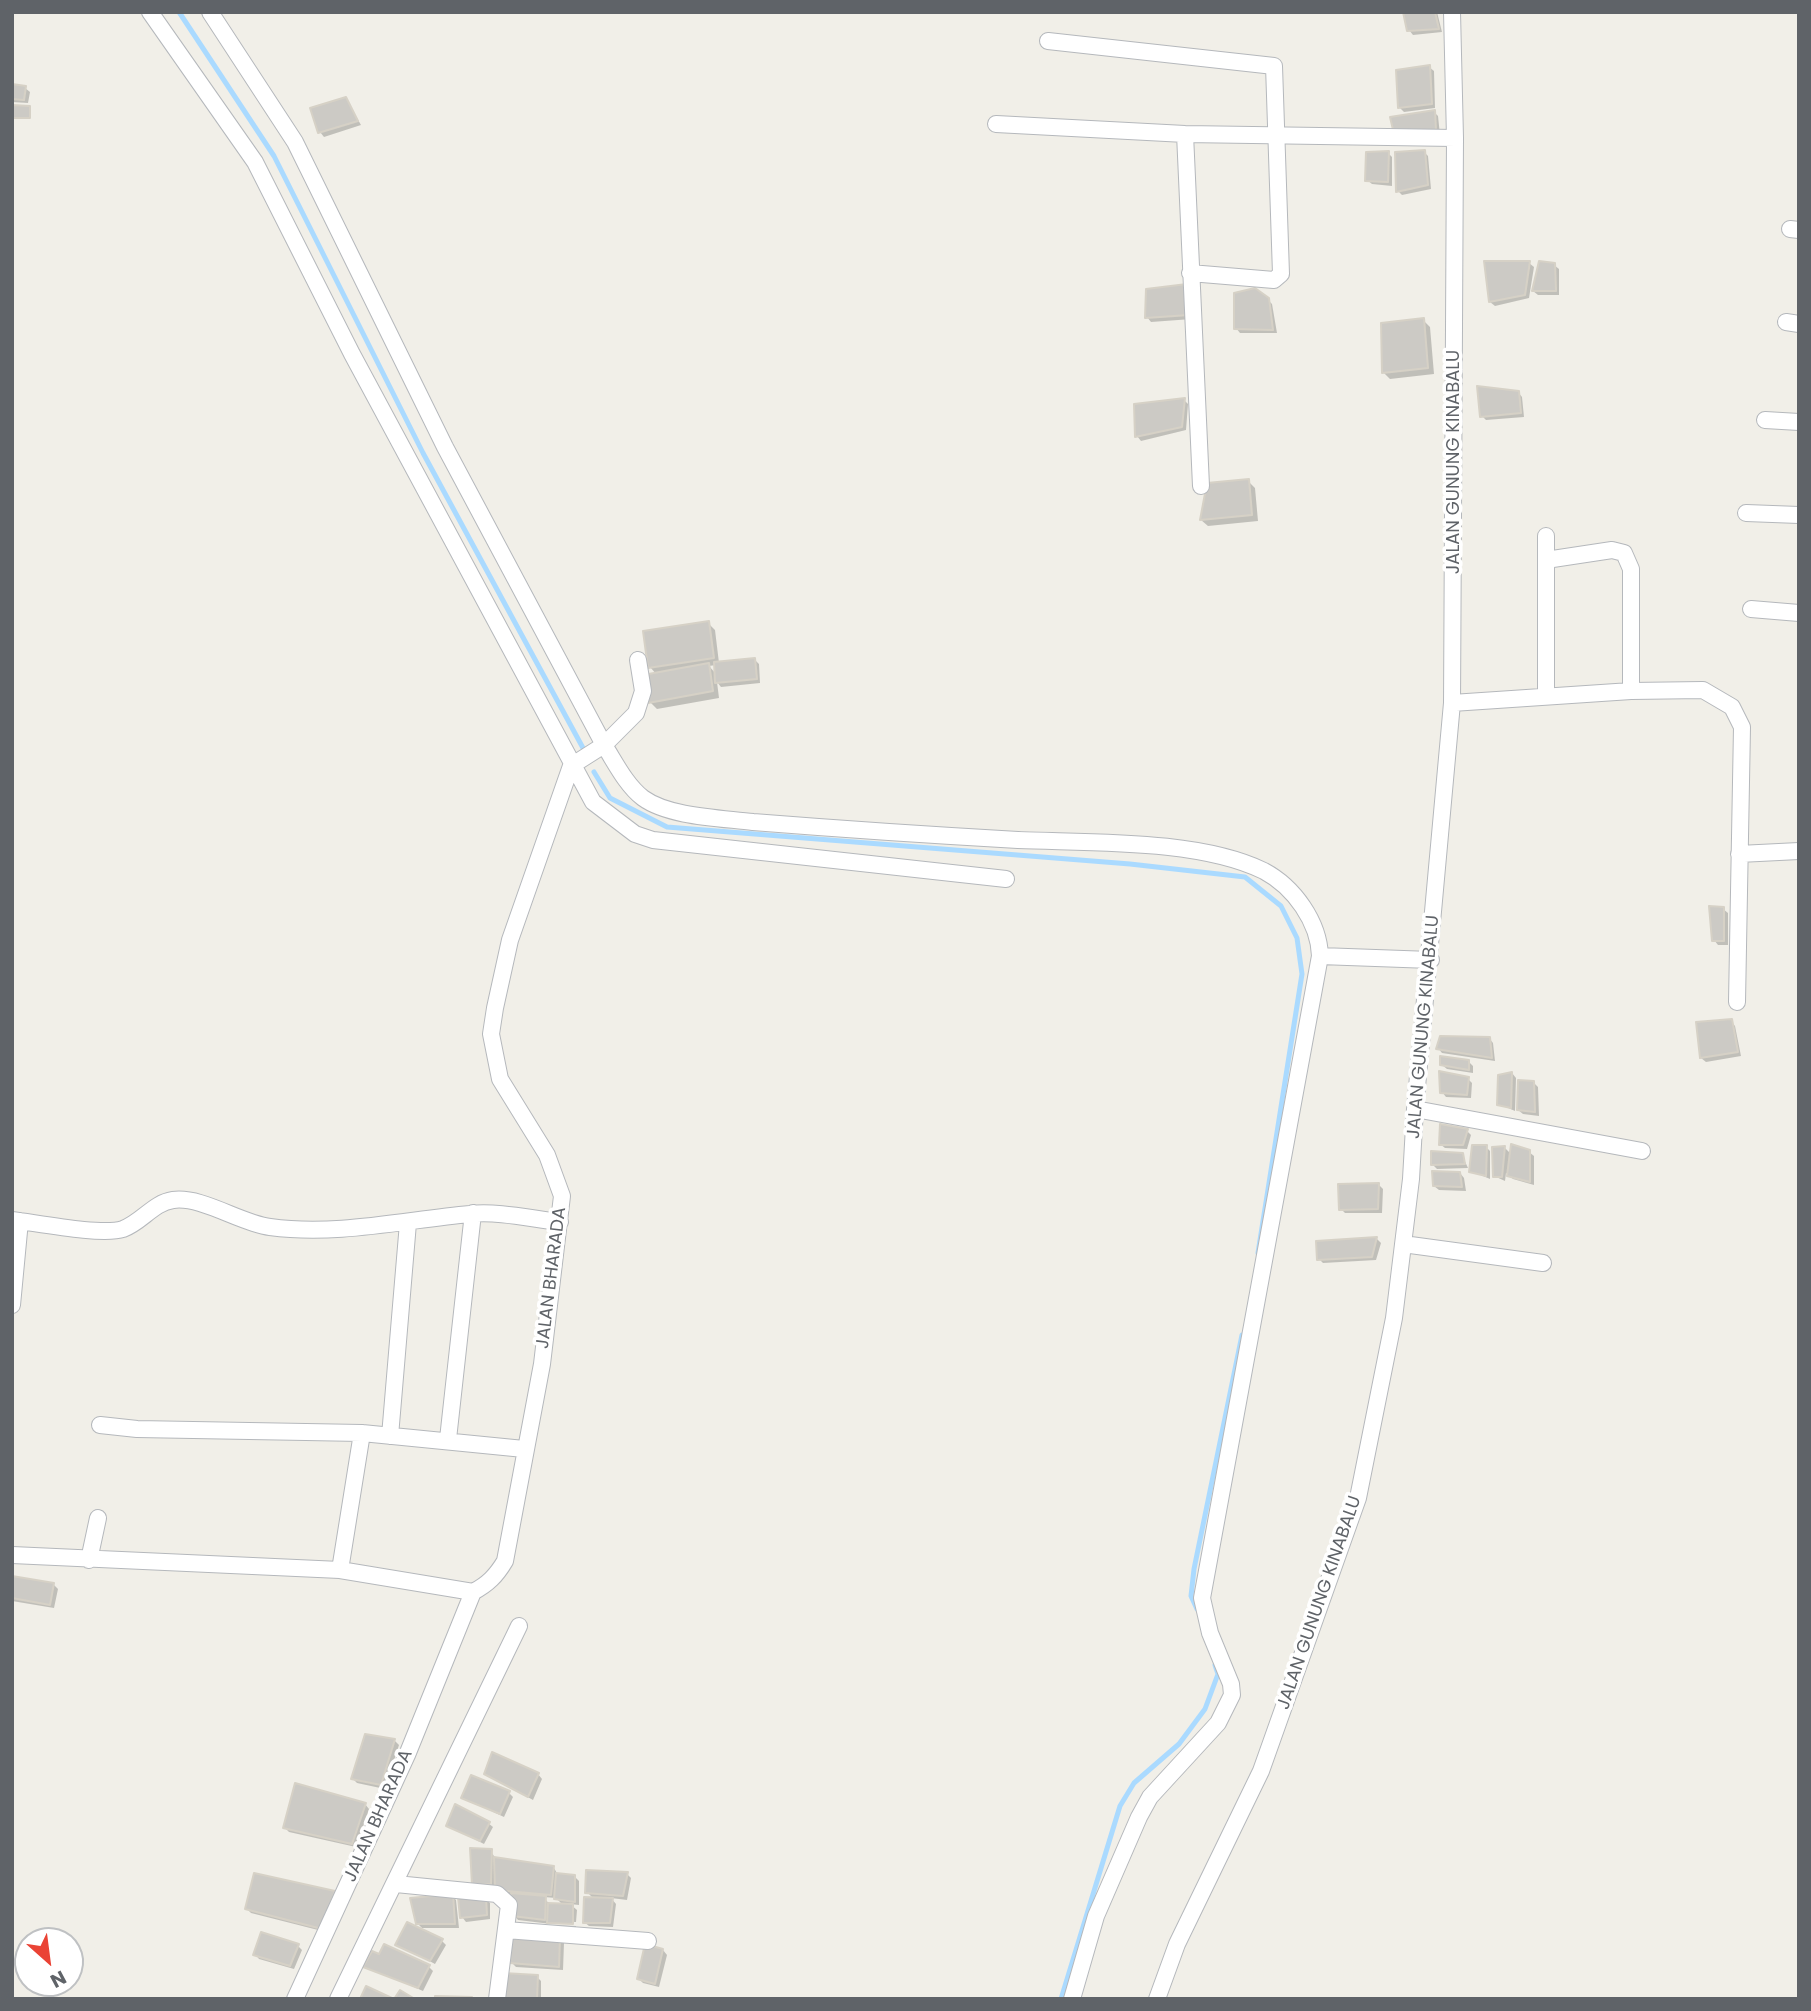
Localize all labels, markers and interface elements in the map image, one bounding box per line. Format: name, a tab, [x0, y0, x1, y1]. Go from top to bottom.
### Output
street label: JALAN GUNUNG KINABALU	[1443, 350, 1465, 574]
street label: JALAN GUNUNG KINABALU	[1403, 914, 1445, 1140]
street label: JALAN BHARADA	[533, 1206, 571, 1350]
street label: JALAN GUNUNG KINABALU	[1273, 1493, 1367, 1713]
street label: JALAN BHARADA	[340, 1746, 418, 1886]
north arrow	[14, 1927, 84, 1997]
text: N	[46, 1964, 71, 1994]

